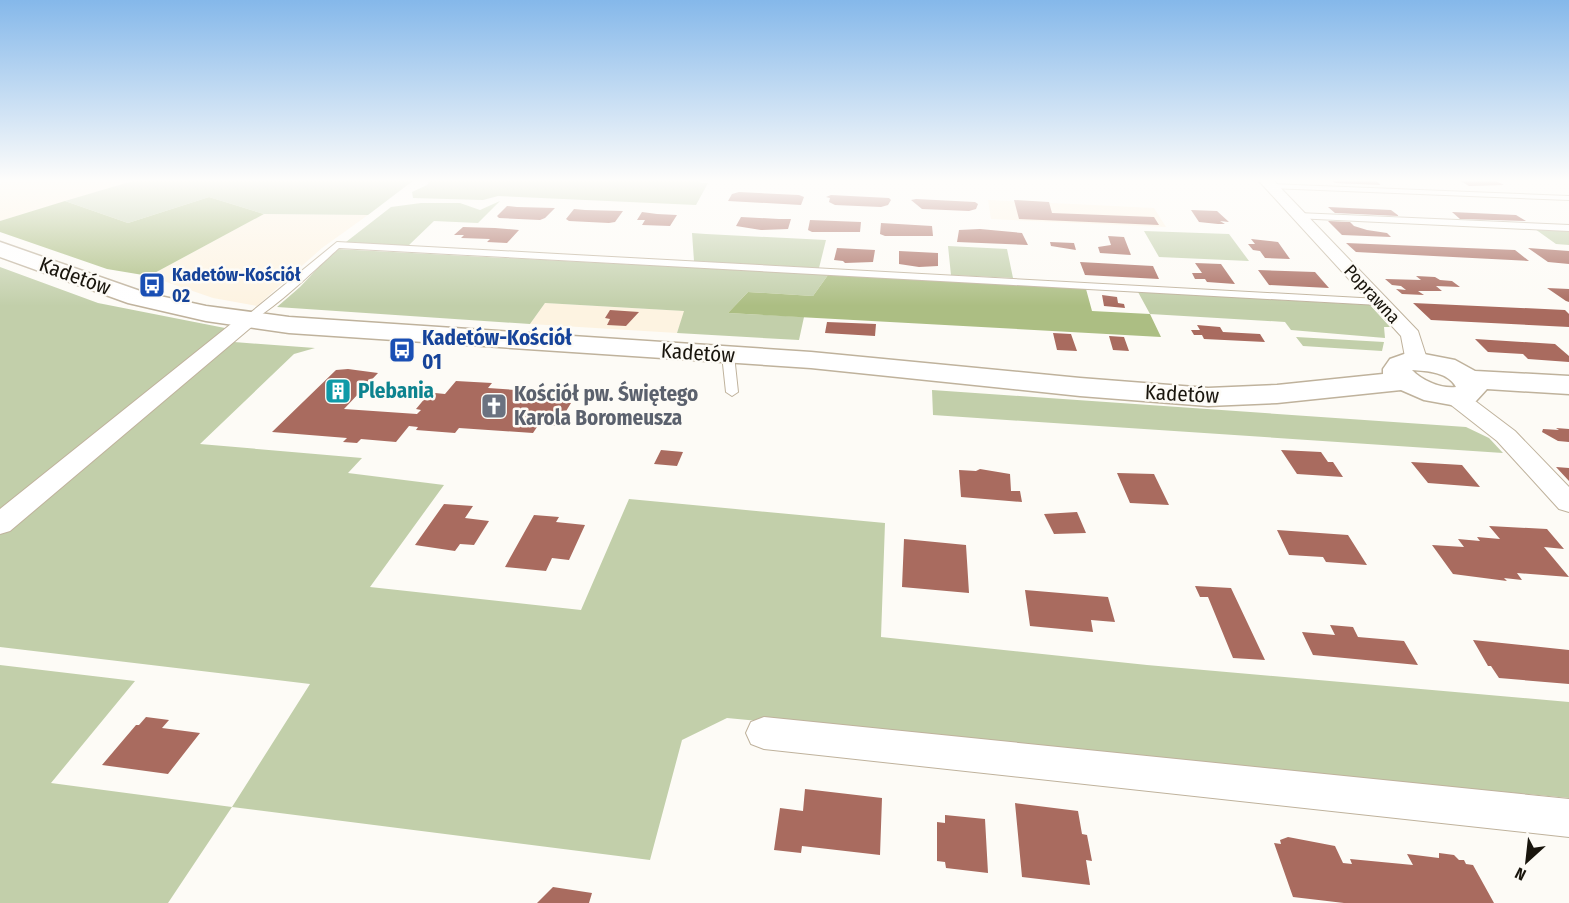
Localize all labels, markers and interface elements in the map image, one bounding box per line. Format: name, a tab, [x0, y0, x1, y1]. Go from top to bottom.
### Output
street label: Kadetów	[36, 251, 115, 301]
street label: Poprawna	[1339, 260, 1405, 328]
place label: Kadetów-Kościół 02	[172, 264, 302, 307]
bus stop icon: Kadetów-Kościół 02	[137, 270, 167, 300]
place label: Kadetów-Kościół 01	[422, 325, 573, 375]
bus stop icon: Kadetów-Kościół 01	[387, 335, 417, 365]
street label: Kadetów	[660, 337, 736, 369]
building icon: Plebania	[323, 376, 353, 406]
place label: Plebania	[358, 378, 434, 404]
street label: Kadetów	[1144, 379, 1220, 409]
place label: Kościół pw. Świętego Karola Boromeusza	[514, 380, 698, 431]
church icon: Kościół pw. Świętego Karola Boromeusza	[479, 391, 509, 421]
north arrow	[1497, 831, 1557, 891]
text: N	[1512, 863, 1529, 885]

